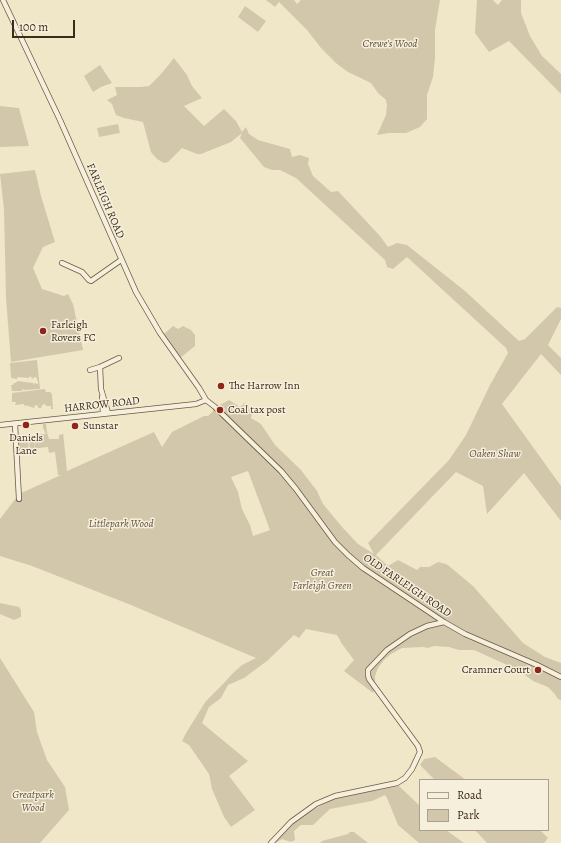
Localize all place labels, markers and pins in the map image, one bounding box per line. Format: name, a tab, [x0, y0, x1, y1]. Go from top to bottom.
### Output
place label: Farleigh Rovers FC	[51, 318, 96, 344]
marker: Farleigh Rovers FC	[38, 326, 48, 336]
place label: The Harrow Inn	[229, 379, 300, 393]
marker: The Harrow Inn	[216, 381, 226, 391]
place label: Coal tax post	[228, 403, 286, 417]
marker: Coal tax post	[215, 405, 225, 415]
place label: Sunstar	[83, 419, 118, 433]
marker: Daniels Lane	[21, 420, 31, 430]
marker: Sunstar	[70, 421, 80, 431]
place label: Daniels Lane	[9, 431, 43, 457]
place label: Cramner Court	[462, 663, 530, 677]
marker: Cramner Court	[533, 665, 543, 675]

